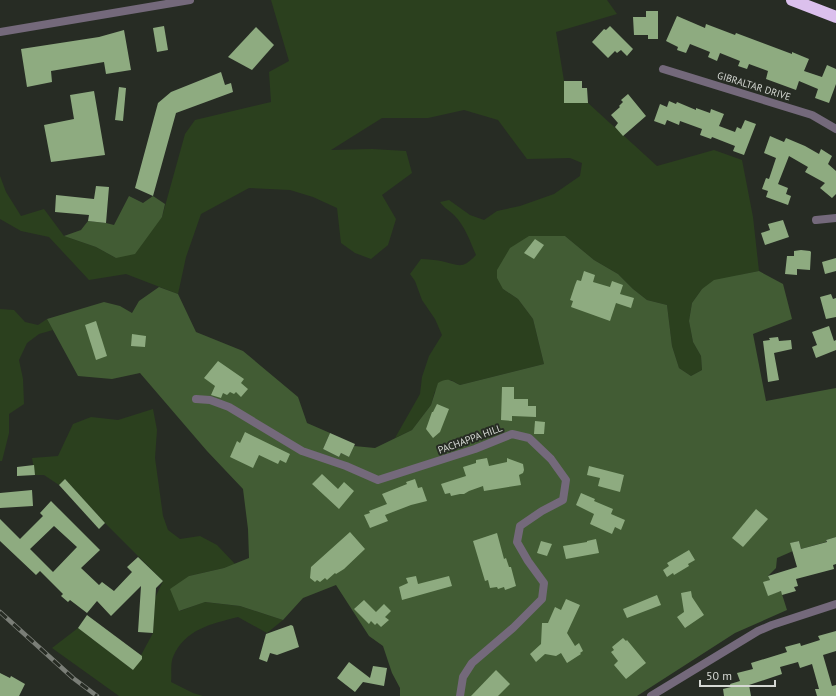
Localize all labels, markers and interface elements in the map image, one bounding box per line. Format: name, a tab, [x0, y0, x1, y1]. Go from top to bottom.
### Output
street label: GIBRALTAR DRIVE	[716, 69, 792, 103]
street label: PACHAPPA HILL	[436, 421, 504, 457]
scale bar	[700, 662, 775, 688]
text: 50 m	[706, 668, 732, 683]

